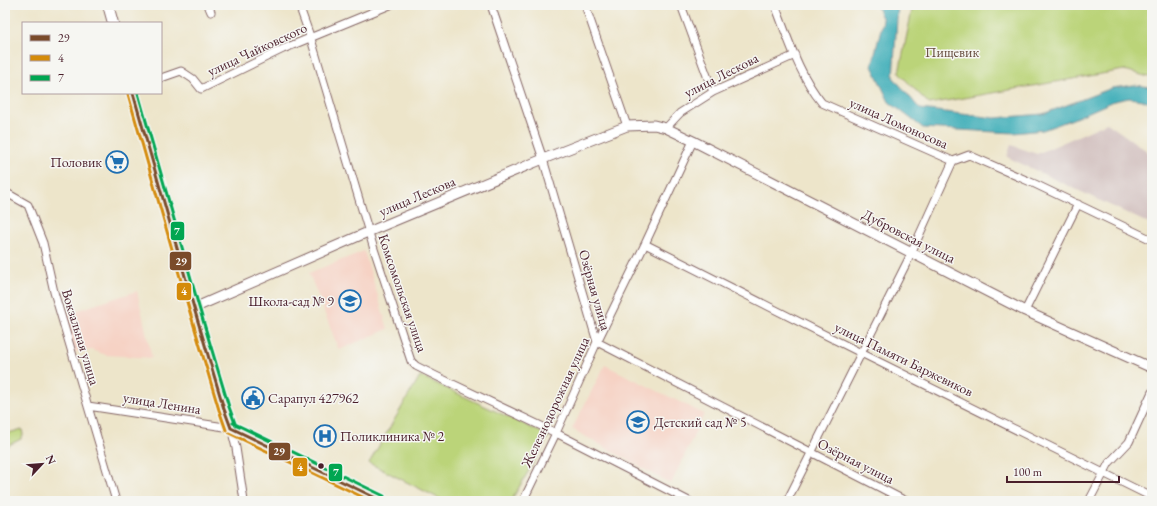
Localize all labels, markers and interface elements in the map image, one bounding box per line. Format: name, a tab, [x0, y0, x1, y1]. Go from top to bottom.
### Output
street label: улица Чайковского	[204, 18, 310, 80]
legend	[22, 22, 162, 94]
text: 29	[58, 30, 70, 46]
park label: Пищевик	[925, 43, 979, 61]
street label: улица Лескова	[681, 48, 762, 101]
text: 4	[58, 50, 64, 66]
text: 7	[58, 70, 64, 86]
street label: улица Ломоносова	[847, 93, 951, 153]
supermarket icon: Половик	[104, 149, 130, 175]
place label: Половик	[50, 153, 102, 171]
street label: улица Лескова	[376, 172, 458, 220]
street label: Дубровская улица	[859, 205, 959, 267]
line badge: 7	[170, 221, 185, 241]
text: 7	[174, 224, 180, 238]
street label: Комсомольская улица	[374, 232, 432, 355]
street label: Озёрная улица	[575, 247, 615, 333]
line badge: 29	[169, 251, 192, 271]
text: 29	[175, 254, 187, 268]
line badge: 4	[176, 282, 192, 301]
text: 4	[181, 284, 187, 298]
street label: Вокзальная улица	[58, 287, 104, 388]
school or university icon: Школа-сад № 9	[337, 288, 363, 314]
place label: Школа-сад № 9	[248, 292, 334, 310]
street label: улица Памяти Баржевиков	[832, 318, 976, 400]
street label: Железнодорожная улица	[516, 334, 593, 471]
public building icon: Сарапул 427962	[240, 385, 266, 411]
street label: улица Ленина	[122, 388, 203, 418]
place label: Сарапул 427962	[268, 389, 359, 407]
school or university icon: Детский сад № 5	[625, 409, 651, 435]
place label: Детский сад № 5	[654, 413, 747, 431]
hospital icon: Поликлиника № 2	[312, 423, 338, 449]
place label: Поликлиника № 2	[340, 427, 445, 445]
street label: Озёрная улица	[815, 434, 898, 488]
line badge: 29	[268, 442, 291, 461]
north arrow	[22, 444, 62, 484]
text: 29	[273, 444, 285, 458]
text: N	[43, 453, 59, 467]
line badge: 4	[292, 457, 308, 477]
scale bar	[1007, 458, 1119, 484]
text: 4	[297, 460, 303, 474]
unlabelled marker	[316, 461, 326, 471]
line badge: 7	[328, 463, 343, 482]
text: 100 m	[1013, 464, 1043, 480]
text: 7	[333, 465, 339, 479]

